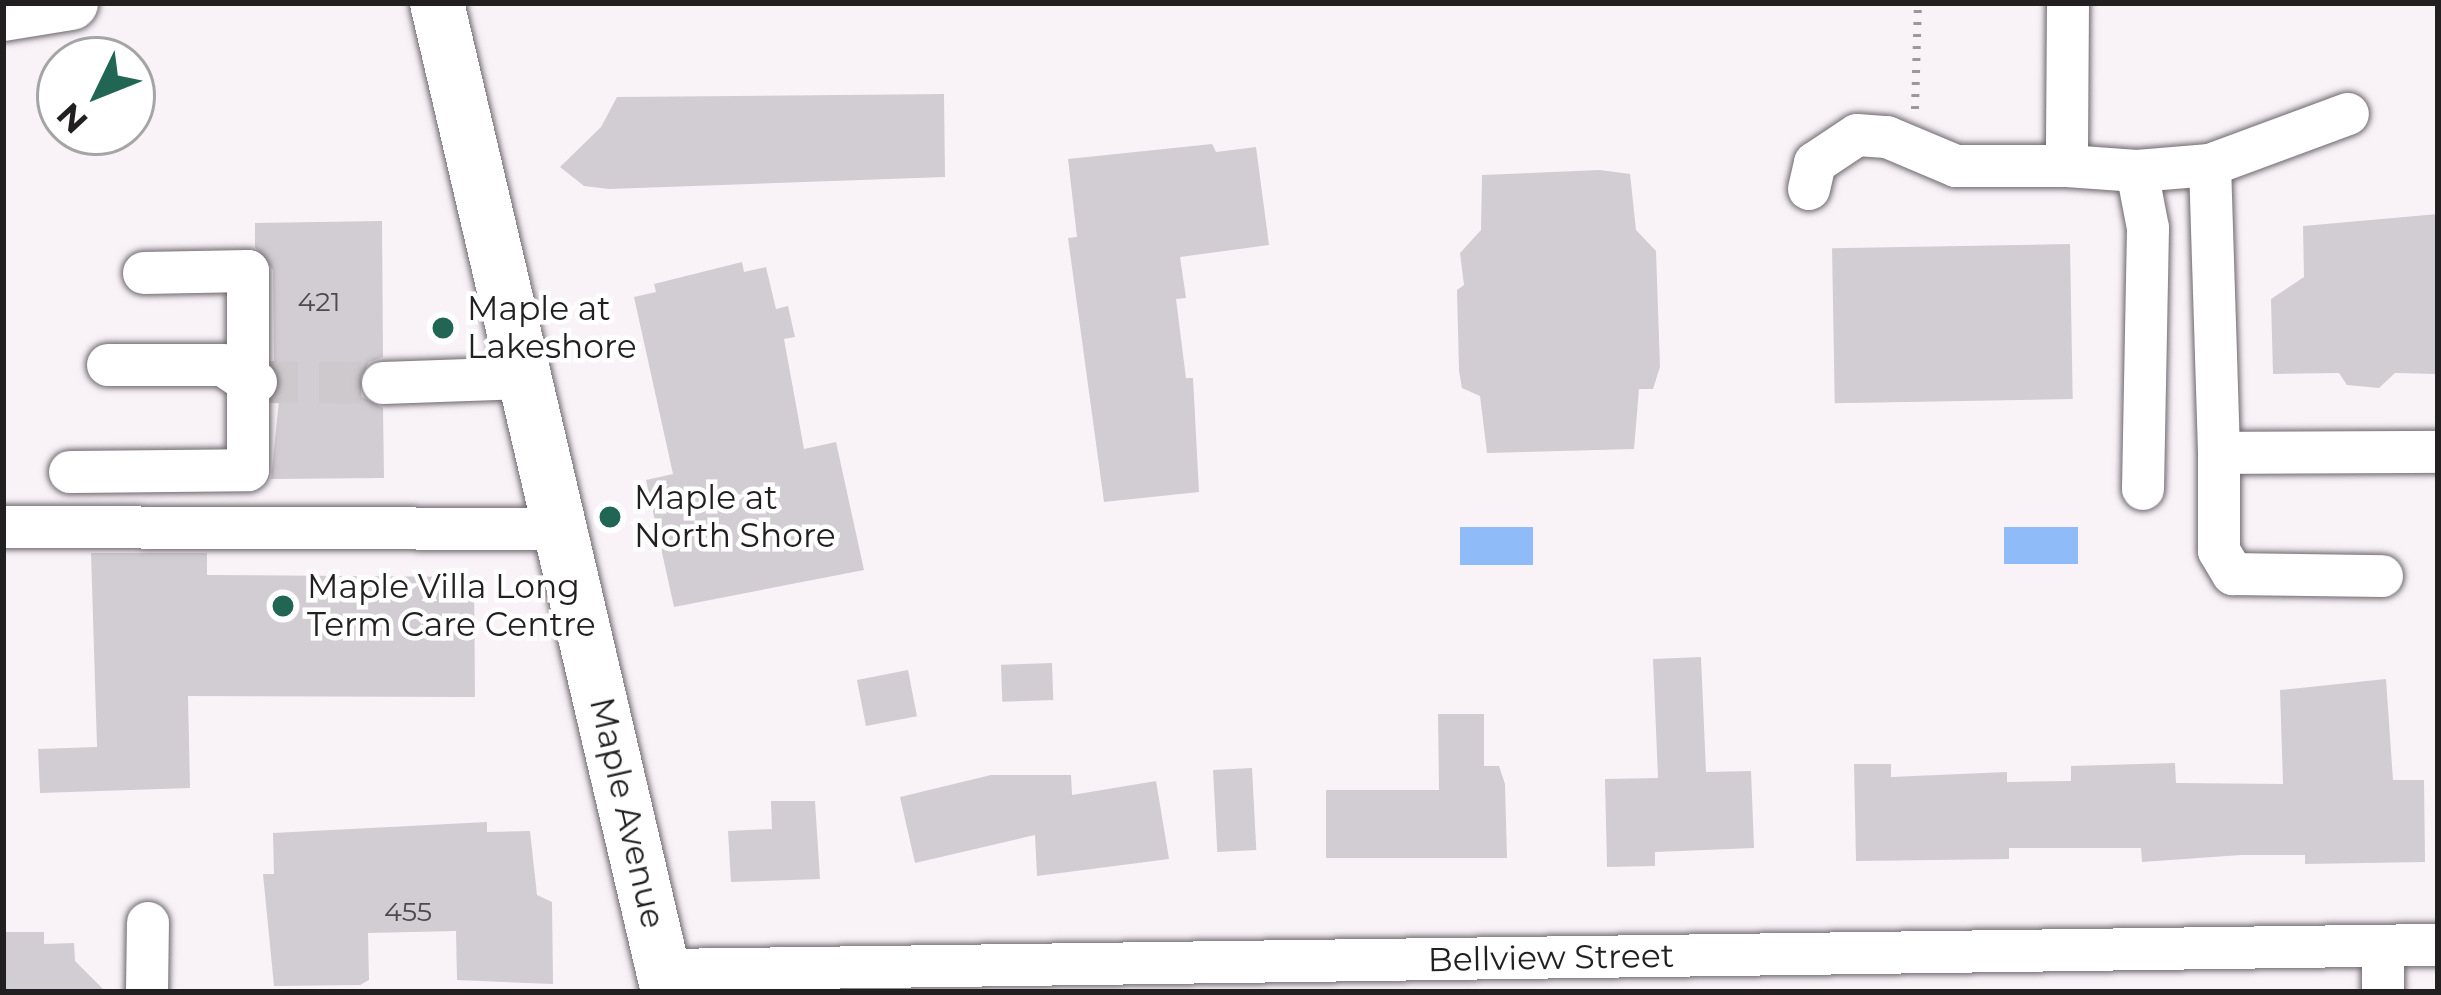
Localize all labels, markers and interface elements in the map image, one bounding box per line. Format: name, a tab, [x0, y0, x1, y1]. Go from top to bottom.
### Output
north arrow	[36, 36, 156, 156]
text: N	[48, 95, 96, 142]
house number: 421	[298, 286, 340, 318]
place label: Maple at Lakeshore	[467, 289, 637, 367]
marker: Maple at Lakeshore	[430, 315, 456, 341]
place label: Maple at North Shore	[634, 478, 836, 556]
marker: Maple at North Shore	[597, 504, 623, 530]
place label: Maple Villa Long Term Care Centre	[307, 567, 596, 645]
marker: Maple Villa Long Term Care Centre	[270, 593, 296, 619]
street label: Maple Avenue	[581, 694, 673, 932]
house number: 455	[384, 896, 432, 928]
street label: Bellview Street	[1427, 936, 1675, 980]

